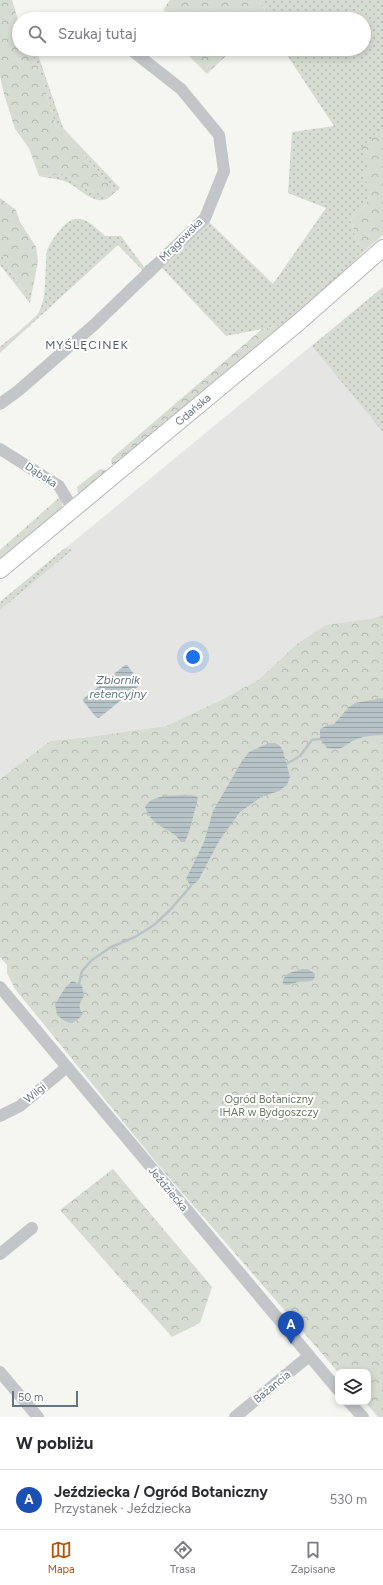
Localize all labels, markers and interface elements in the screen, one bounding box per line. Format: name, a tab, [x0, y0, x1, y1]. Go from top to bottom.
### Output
search box	[12, 12, 371, 56]
icon: search	[26, 23, 48, 45]
text: Szukaj tutaj	[58, 25, 137, 43]
street label: Mrągowska	[157, 216, 205, 264]
district label: MYŚLĘCINEK	[45, 338, 129, 352]
street label: Gdańska	[173, 391, 213, 429]
street label: Dąbska	[23, 460, 59, 490]
your location	[183, 647, 203, 667]
water label: Zbiornik retencyjny	[89, 673, 147, 701]
street label: Wilgi	[21, 1080, 49, 1106]
park label: Ogród Botaniczny IHAR w Bydgoszczy	[220, 1093, 319, 1119]
street label: Jeździecka	[146, 1164, 190, 1214]
pin: A	[278, 1311, 304, 1344]
street label: Bażancia	[251, 1368, 293, 1406]
map controls	[335, 1369, 371, 1405]
button: layers	[335, 1369, 371, 1405]
scale bar	[12, 1389, 78, 1408]
text: 50 m	[18, 1391, 43, 1404]
text: W pobliżu	[16, 1433, 93, 1453]
text: Jeździecka / Ogród Botaniczny	[54, 1483, 268, 1501]
text: A	[24, 1492, 34, 1507]
text: 530 m	[330, 1492, 367, 1507]
text: Przystanek · Jeździecka	[54, 1501, 191, 1516]
tab: Mapa	[48, 1539, 75, 1576]
tab: Trasa	[170, 1539, 196, 1576]
tab: Zapisane	[291, 1539, 335, 1576]

